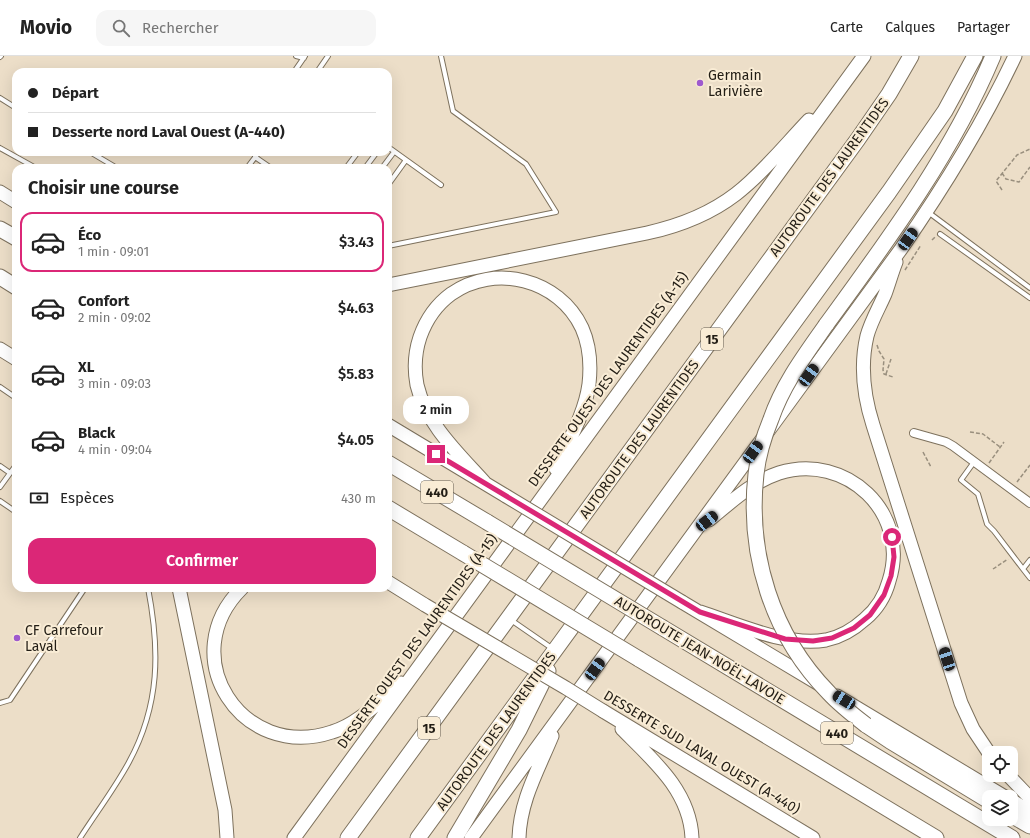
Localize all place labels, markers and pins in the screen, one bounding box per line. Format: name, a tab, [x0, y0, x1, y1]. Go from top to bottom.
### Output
place label: Germain Larivière	[708, 67, 763, 100]
marker: Germain Larivière	[695, 78, 705, 88]
place label: CF Carrefour Laval	[25, 622, 104, 655]
marker: CF Carrefour Laval	[12, 633, 22, 643]

